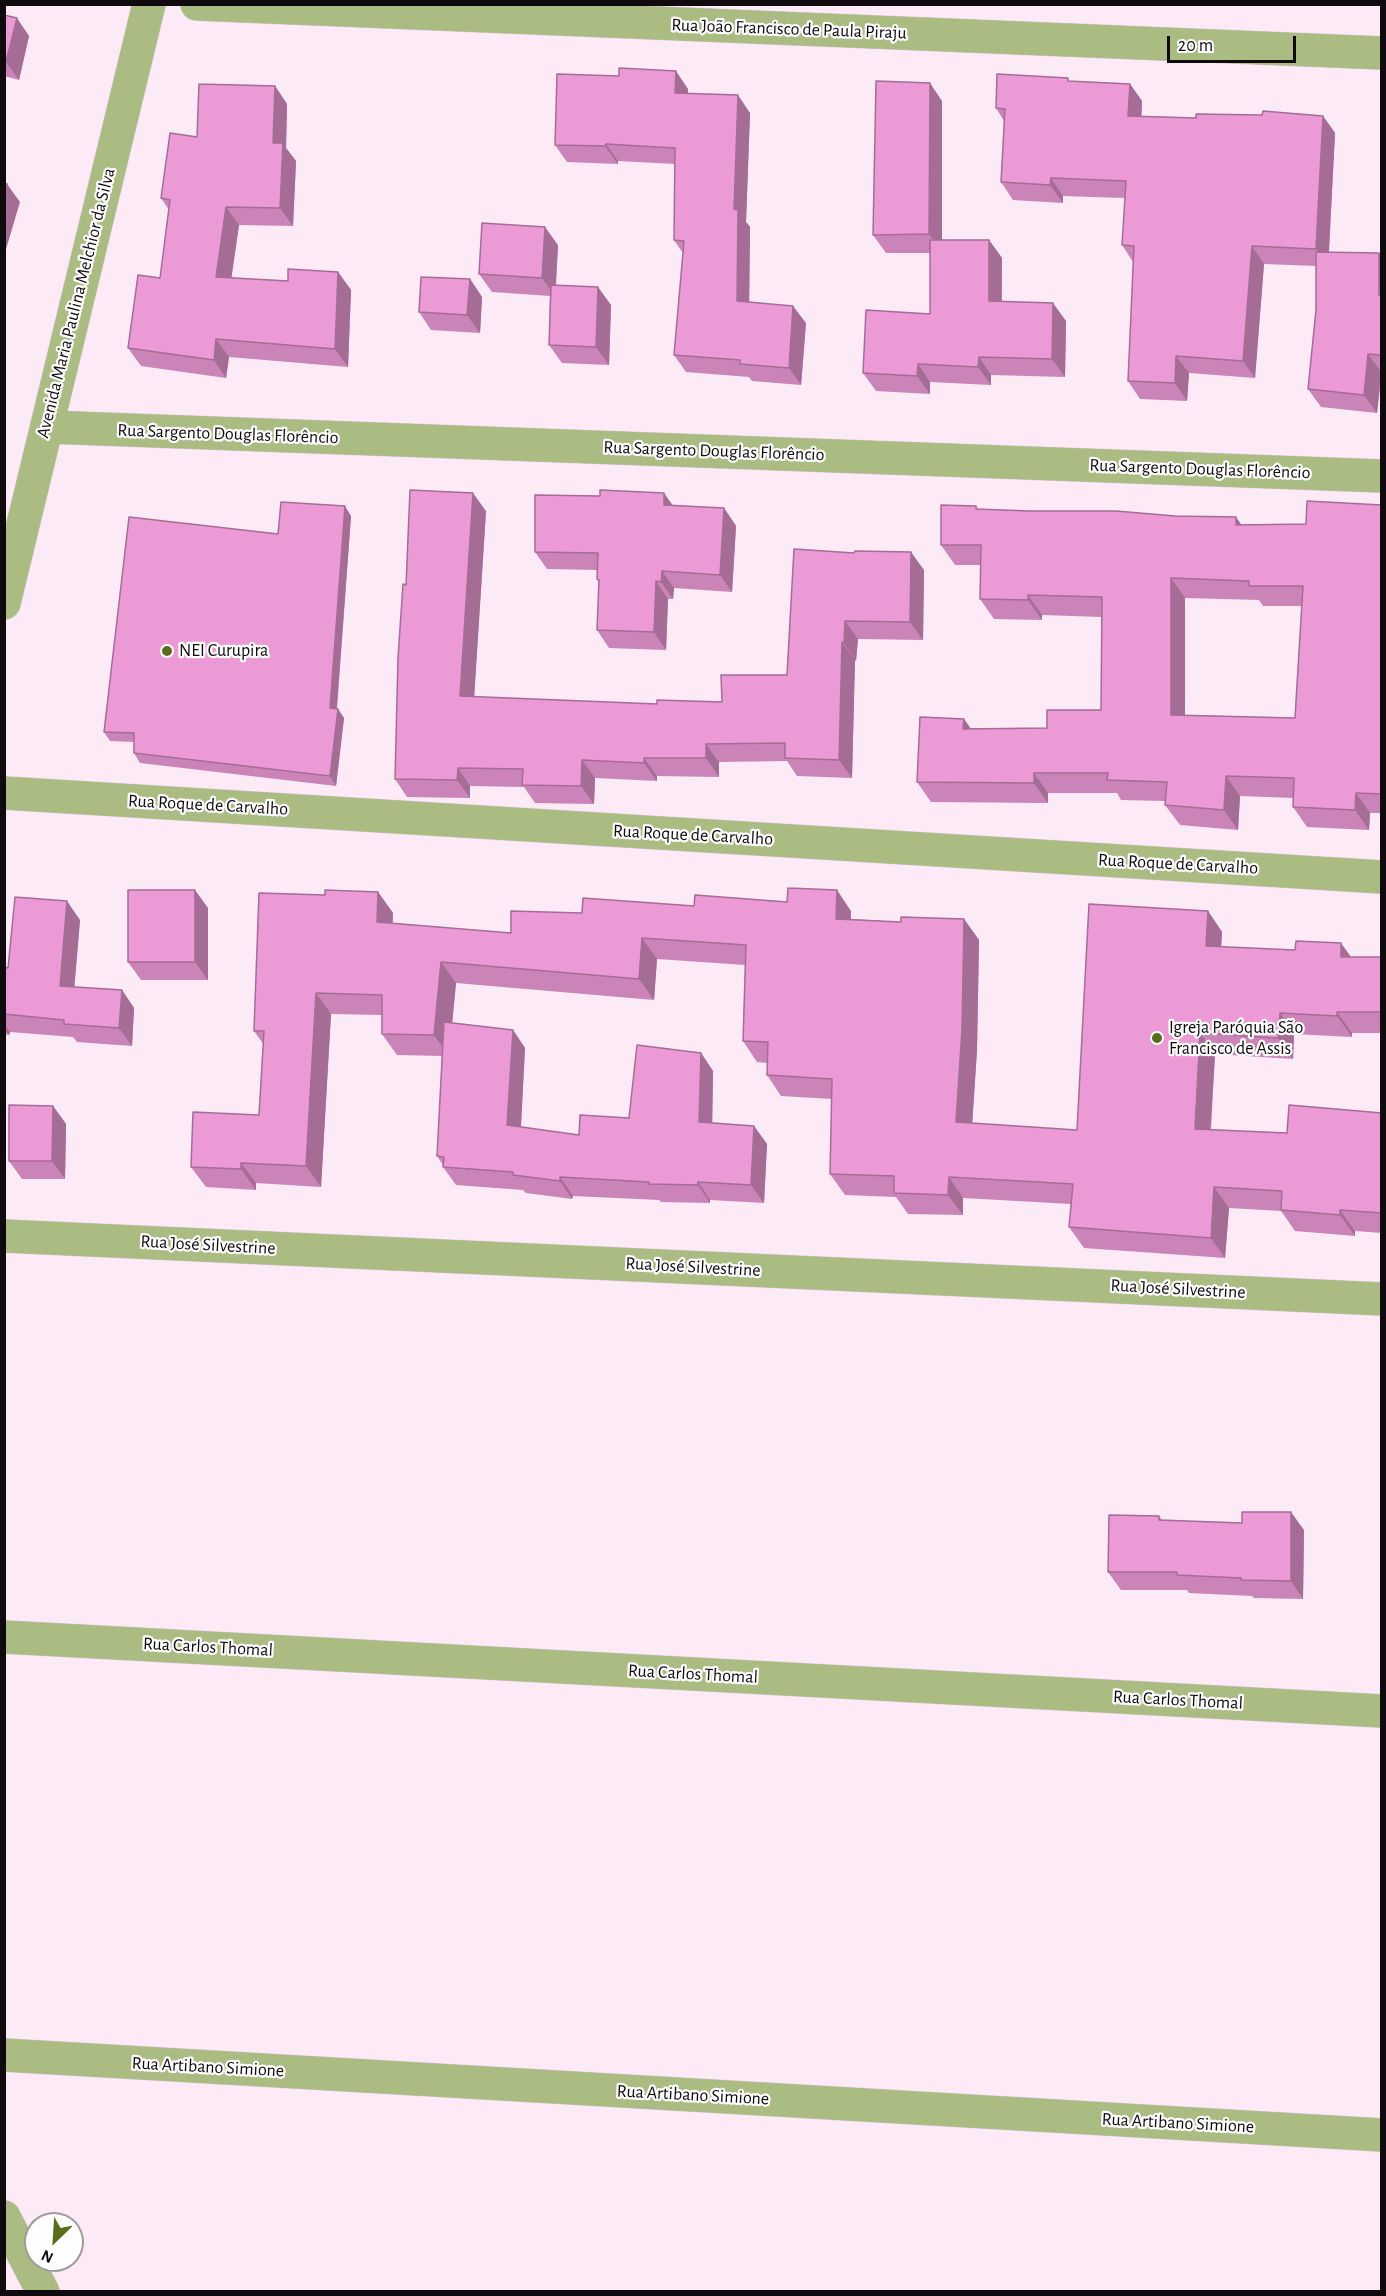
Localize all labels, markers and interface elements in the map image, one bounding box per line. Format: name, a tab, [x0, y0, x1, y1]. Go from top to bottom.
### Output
street label: Rua João Francisco de Paula Piraju	[671, 14, 907, 44]
scale bar	[1170, 24, 1299, 62]
text: 20 m	[1178, 37, 1213, 55]
street label: Avenida Maria Paulina Melchior da Silva	[32, 166, 120, 440]
street label: Rua Sargento Douglas Florêncio	[117, 419, 339, 449]
street label: Rua Sargento Douglas Florêncio	[603, 436, 825, 466]
street label: Rua Sargento Douglas Florêncio	[1089, 454, 1311, 484]
place label: NEI Curupira	[179, 640, 268, 662]
marker: NEI Curupira	[160, 644, 174, 658]
street label: Rua Roque de Carvalho	[127, 790, 289, 820]
street label: Rua Roque de Carvalho	[612, 820, 774, 850]
street label: Rua Roque de Carvalho	[1097, 849, 1259, 879]
place label: Igreja Paróquia São Francisco de Assis	[1169, 1017, 1303, 1060]
marker: Igreja Paróquia São Francisco de Assis	[1150, 1031, 1164, 1045]
street label: Rua José Silvestrine	[140, 1231, 276, 1259]
street label: Rua José Silvestrine	[625, 1253, 761, 1281]
street label: Rua José Silvestrine	[1110, 1275, 1246, 1303]
street label: Rua Carlos Thomal	[142, 1633, 274, 1661]
street label: Rua Carlos Thomal	[627, 1660, 759, 1688]
street label: Rua Carlos Thomal	[1112, 1686, 1244, 1714]
street label: Rua Artibano Simione	[131, 2052, 285, 2082]
street label: Rua Artibano Simione	[616, 2080, 770, 2110]
street label: Rua Artibano Simione	[1101, 2108, 1255, 2138]
north arrow	[24, 2212, 84, 2272]
text: N	[39, 2247, 56, 2266]

